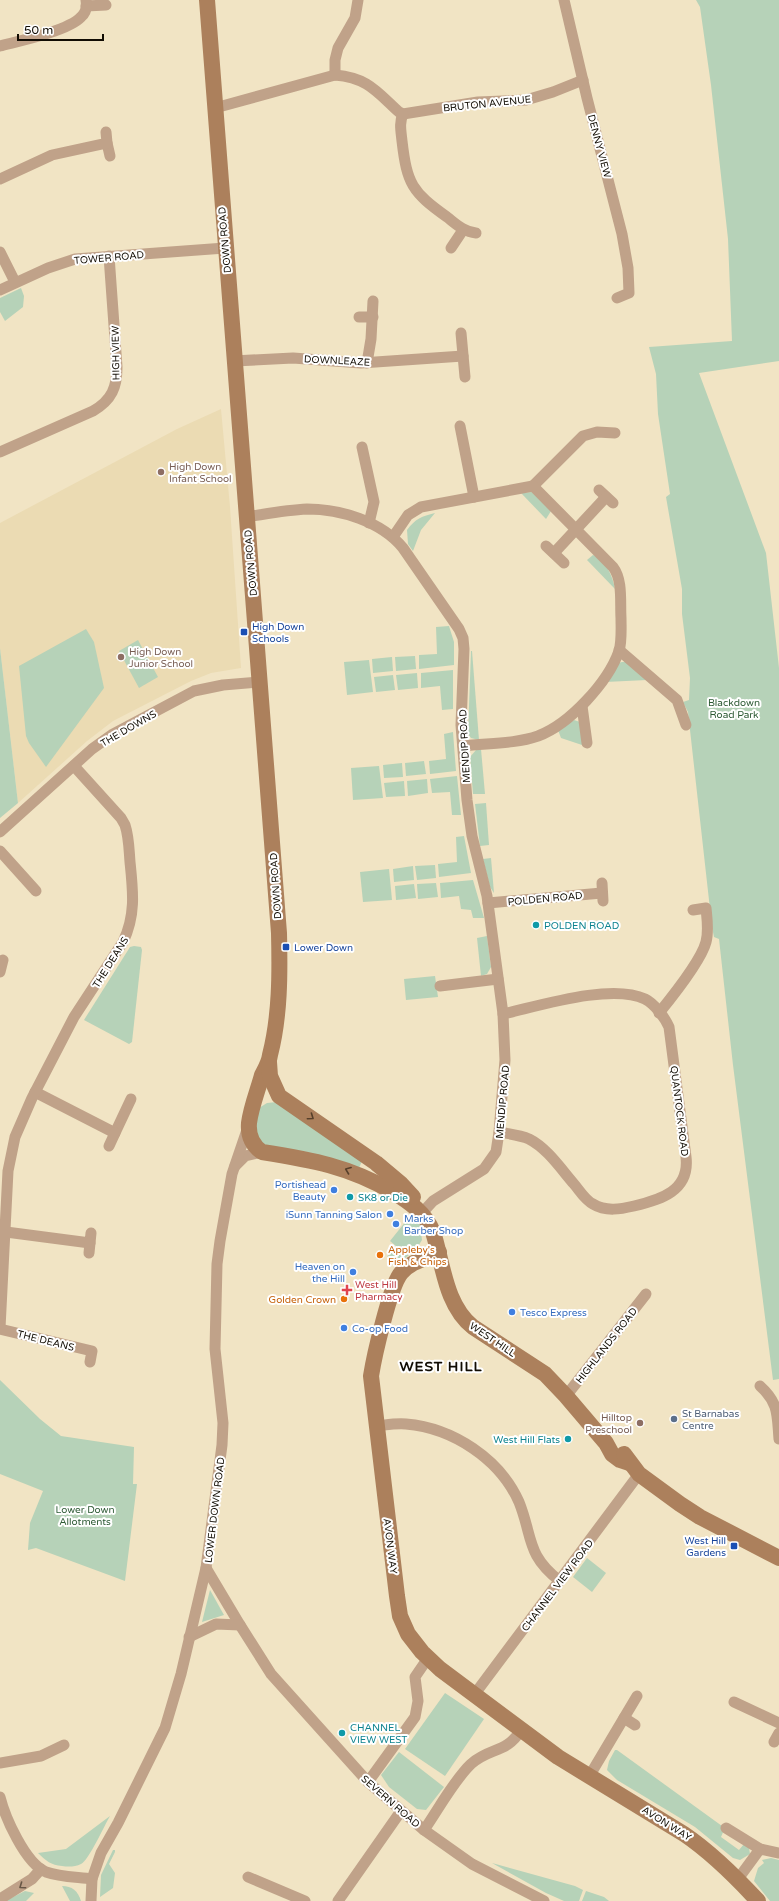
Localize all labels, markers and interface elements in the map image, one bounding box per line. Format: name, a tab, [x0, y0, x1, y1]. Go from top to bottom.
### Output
scale bar	[18, 16, 103, 42]
text: 50 m	[24, 23, 53, 37]
street label: BRUTON AVENUE	[442, 93, 532, 115]
street label: DENNY VIEW	[585, 113, 613, 179]
street label: DOWN ROAD	[216, 206, 234, 274]
street label: TOWER ROAD	[74, 249, 145, 267]
street label: HIGH VIEW	[110, 326, 122, 380]
street label: DOWNLEAZE	[304, 353, 370, 369]
place label: High Down Infant School	[169, 461, 232, 485]
marker: High Down Infant School	[156, 467, 166, 477]
street label: DOWN ROAD	[242, 529, 260, 597]
place label: High Down Schools	[252, 621, 304, 645]
marker: High Down Schools	[239, 627, 249, 637]
place label: High Down Junior School	[129, 646, 193, 670]
marker: High Down Junior School	[116, 652, 126, 662]
park label: Blackdown Road Park	[708, 697, 760, 721]
street label: THE DOWNS	[98, 708, 159, 750]
street label: MENDIP ROAD	[457, 709, 473, 783]
street label: DOWN ROAD	[268, 852, 284, 919]
street label: POLDEN ROAD	[507, 890, 583, 908]
marker: POLDEN ROAD	[531, 920, 541, 930]
place label: POLDEN ROAD	[544, 920, 619, 932]
street label: THE DEANS	[90, 935, 131, 990]
marker: Lower Down	[281, 942, 291, 952]
place label: Lower Down	[294, 942, 353, 954]
street label: MENDIP ROAD	[494, 1065, 512, 1139]
street label: QUANTOCK ROAD	[667, 1065, 691, 1157]
one-way arrow	[307, 1112, 314, 1119]
one-way arrow	[345, 1167, 352, 1175]
place label: Portishead Beauty	[275, 1179, 327, 1203]
marker: Portishead Beauty	[329, 1185, 339, 1195]
marker: SK8 or Die	[345, 1192, 355, 1202]
place label: SK8 or Die	[358, 1192, 408, 1204]
place label: iSunn Tanning Salon	[286, 1209, 382, 1221]
marker: iSunn Tanning Salon	[385, 1209, 395, 1219]
place label: Marks Barber Shop	[404, 1213, 463, 1237]
marker: Marks Barber Shop	[391, 1219, 401, 1229]
place label: Appleby's Fish & Chips	[388, 1244, 447, 1268]
marker: Appleby's Fish & Chips	[375, 1250, 385, 1260]
place label: Heaven on the Hill	[295, 1261, 345, 1285]
marker: Heaven on the Hill	[348, 1267, 358, 1277]
place label: West Hill Pharmacy	[355, 1279, 403, 1303]
marker: West Hill Pharmacy	[342, 1285, 352, 1295]
place label: Golden Crown	[269, 1294, 336, 1306]
marker: Golden Crown	[339, 1294, 349, 1304]
street label: HIGHLANDS ROAD	[573, 1305, 640, 1386]
marker: Tesco Express	[507, 1307, 517, 1317]
place label: Tesco Express	[520, 1307, 587, 1319]
street label: WEST HILL	[467, 1320, 518, 1360]
marker: Co-op Food	[339, 1323, 349, 1333]
place label: Co-op Food	[352, 1323, 408, 1335]
street label: THE DEANS	[16, 1328, 75, 1354]
district label: WEST HILL	[399, 1358, 483, 1375]
place label: St Barnabas Centre	[682, 1408, 739, 1432]
place label: Hilltop Preschool	[585, 1412, 632, 1436]
marker: St Barnabas Centre	[669, 1414, 679, 1424]
marker: Hilltop Preschool	[635, 1418, 645, 1428]
place label: West Hill Flats	[493, 1434, 560, 1446]
marker: West Hill Flats	[563, 1434, 573, 1444]
street label: LOWER DOWN ROAD	[203, 1457, 227, 1564]
park label: Lower Down Allotments	[55, 1504, 115, 1528]
street label: AVON WAY	[381, 1518, 399, 1575]
place label: West Hill Gardens	[685, 1535, 726, 1559]
street label: CHANNEL VIEW ROAD	[519, 1537, 596, 1634]
marker: West Hill Gardens	[729, 1541, 739, 1551]
place label: CHANNEL VIEW WEST	[350, 1722, 407, 1746]
marker: CHANNEL VIEW WEST	[337, 1728, 347, 1738]
street label: SEVERN ROAD	[359, 1773, 422, 1830]
street label: AVON WAY	[640, 1804, 694, 1844]
one-way arrow	[19, 1881, 26, 1889]

